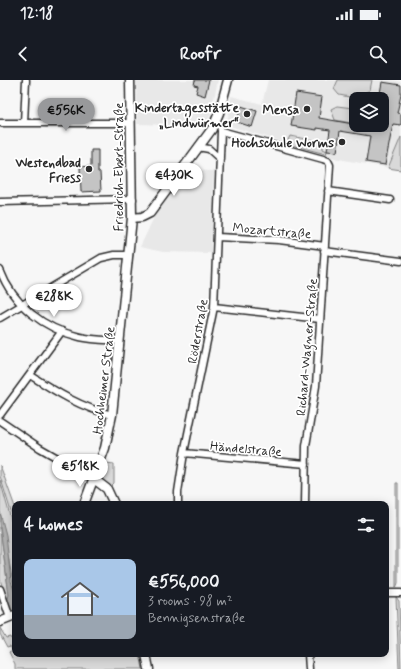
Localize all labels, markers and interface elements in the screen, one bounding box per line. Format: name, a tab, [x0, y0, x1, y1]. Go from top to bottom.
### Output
text: 12:18	[20, 4, 54, 24]
text: Roofr	[180, 42, 221, 66]
icon: back	[12, 43, 34, 65]
icon: search	[367, 43, 389, 65]
map controls	[349, 92, 389, 132]
button: layers	[349, 92, 389, 132]
pin: €556K	[38, 98, 94, 132]
place label: Kindertagesstätte „Lindwürmer“	[135, 100, 240, 132]
text: €556K	[47, 102, 85, 119]
street label: Friedrich-Ebert-Straße	[111, 102, 128, 232]
place label: Mensa	[262, 102, 299, 119]
marker: Mensa	[302, 104, 312, 114]
marker: Kindertagesstätte „Lindwürmer“	[242, 109, 252, 119]
place label: Hochschule Worms	[232, 135, 334, 152]
marker: Hochschule Worms	[337, 137, 347, 147]
place label: Westendbad Friess	[15, 155, 81, 187]
pin: €430K	[146, 163, 202, 197]
marker: Westendbad Friess	[84, 164, 94, 174]
text: €430K	[155, 167, 193, 184]
street label: Mozartstraße	[232, 220, 312, 243]
street label: Richard-Wagner-Straße	[293, 278, 324, 417]
pin: €288K	[26, 284, 82, 318]
text: €288K	[35, 288, 73, 305]
street label: Röderstraße	[184, 298, 213, 365]
street label: Hochheimer Straße	[89, 325, 120, 435]
street label: Händelstraße	[209, 438, 282, 461]
pin: €518K	[52, 454, 108, 488]
text: €518K	[61, 458, 99, 475]
text: 4 homes	[24, 514, 83, 536]
icon: filters	[355, 514, 377, 536]
text: €556,000	[148, 571, 220, 593]
icon: home	[56, 575, 104, 623]
text: 3 rooms · 98 m²	[148, 593, 233, 610]
text: Bennigsenstraße	[148, 610, 245, 627]

